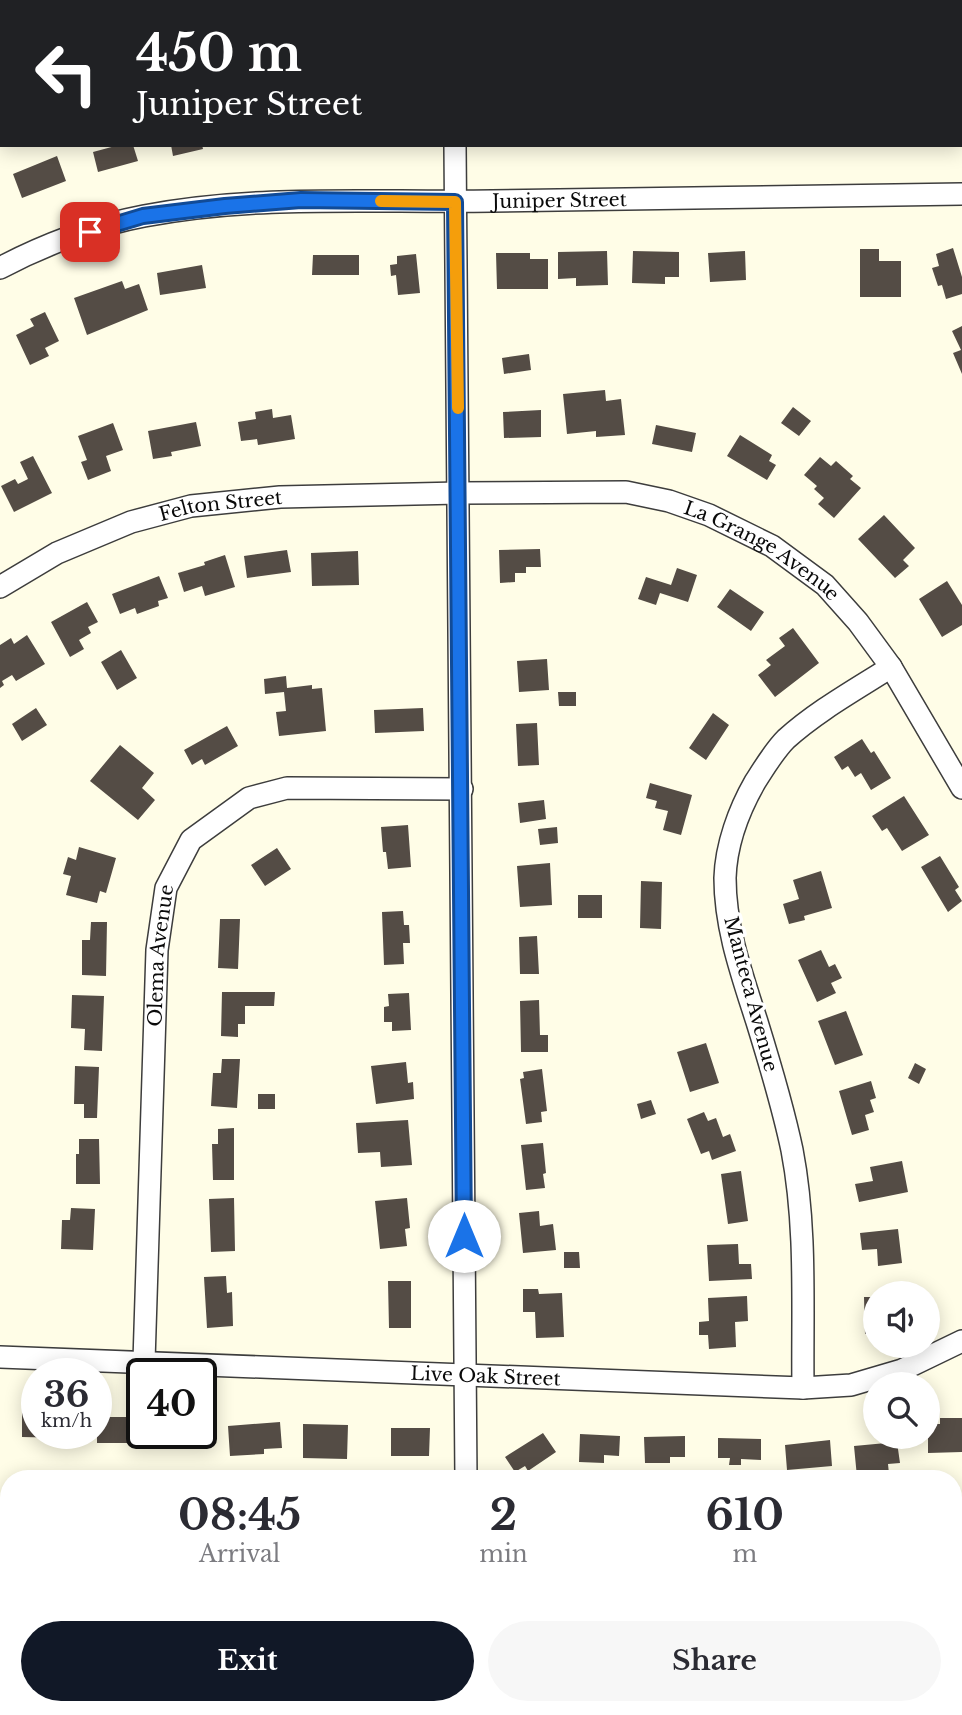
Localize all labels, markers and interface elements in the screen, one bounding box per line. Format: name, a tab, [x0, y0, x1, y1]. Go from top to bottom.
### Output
text: 450 m	[136, 23, 302, 84]
icon: left	[21, 28, 112, 119]
text: Juniper Street	[136, 84, 362, 124]
street label: Juniper Street	[489, 188, 628, 213]
pin	[60, 202, 120, 262]
icon: arrive	[71, 213, 109, 251]
street label: Felton Street	[156, 485, 284, 526]
street label: La Grange Avenue	[681, 496, 845, 605]
street label: Olema Avenue	[143, 883, 178, 1027]
street label: Manteca Avenue	[719, 914, 783, 1074]
position arrow	[427, 1199, 501, 1273]
map controls	[863, 1281, 940, 1449]
button: sound	[863, 1281, 940, 1358]
speed limit sign: 40	[126, 1358, 217, 1449]
street label: Live Oak Street	[410, 1361, 562, 1390]
button: search	[863, 1372, 940, 1449]
text: 36	[44, 1373, 89, 1416]
text: km/h	[41, 1410, 92, 1432]
text: 08:45	[178, 1489, 301, 1541]
text: 2	[490, 1489, 517, 1541]
text: 610	[706, 1489, 784, 1541]
text: Arrival	[199, 1540, 280, 1568]
text: min	[479, 1540, 528, 1568]
text: m	[732, 1540, 757, 1568]
button: Exit	[21, 1621, 474, 1701]
button: Share	[488, 1621, 941, 1701]

